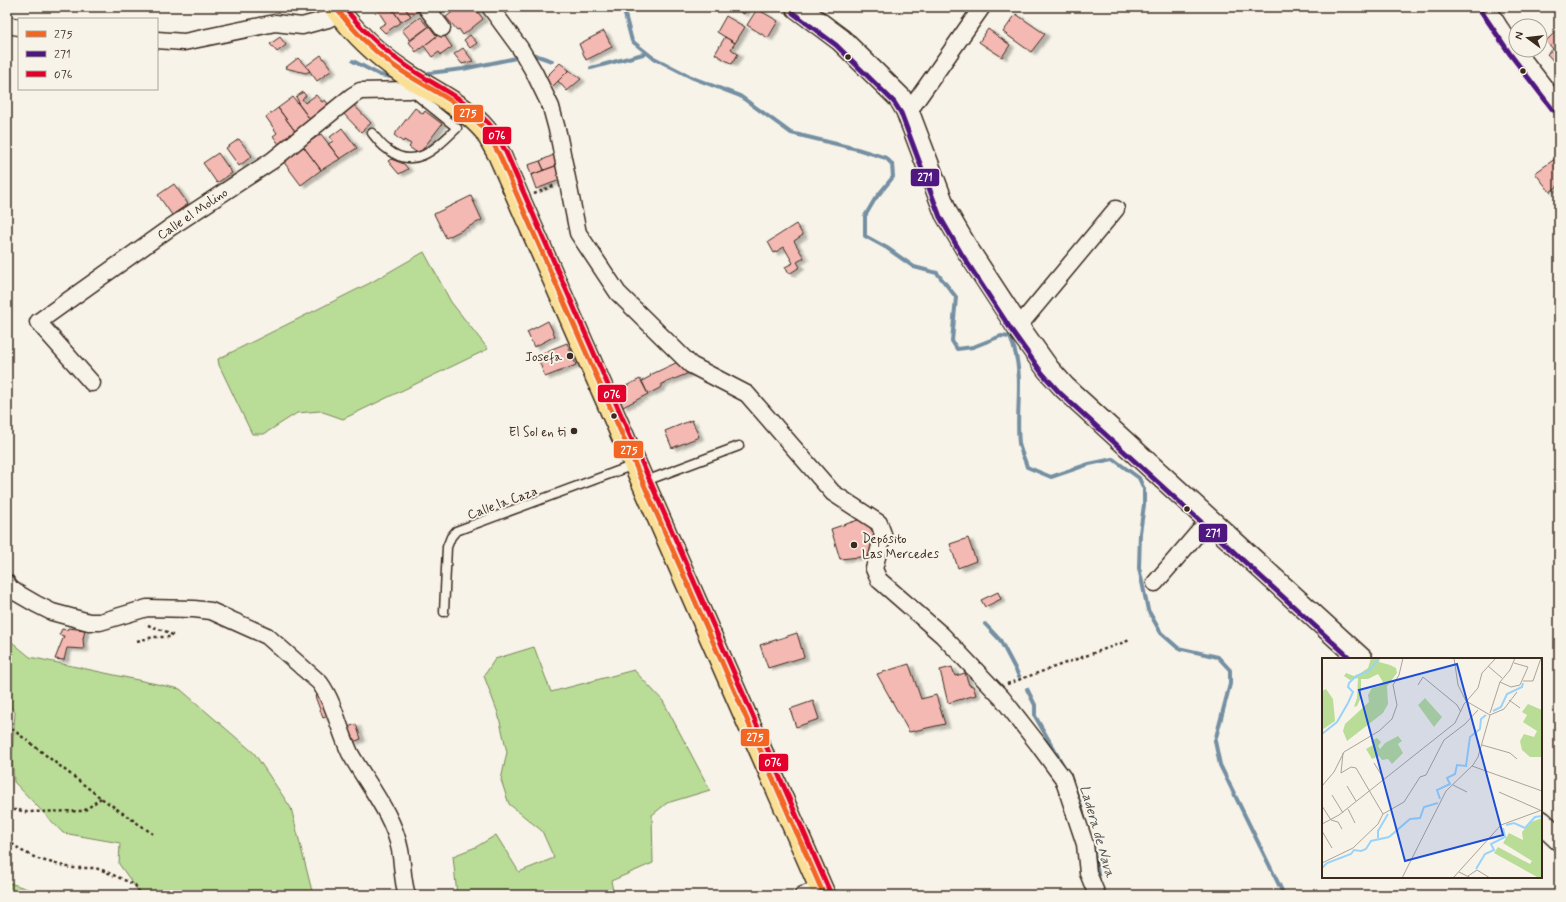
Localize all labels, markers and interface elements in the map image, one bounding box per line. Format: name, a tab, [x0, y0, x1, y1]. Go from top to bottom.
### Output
legend	[18, 18, 158, 90]
north arrow	[1508, 18, 1548, 58]
text: 275	[54, 27, 73, 43]
text: N	[1512, 30, 1527, 41]
text: 271	[54, 47, 71, 63]
unlabelled marker	[843, 52, 853, 62]
unlabelled marker	[1518, 66, 1528, 76]
text: 076	[54, 67, 73, 83]
line badge: 275	[453, 104, 484, 123]
text: 275	[459, 107, 477, 121]
line badge: 076	[482, 126, 512, 145]
text: 076	[489, 129, 505, 143]
line badge: 271	[910, 168, 940, 187]
text: 271	[917, 171, 933, 185]
street label: Calle el Molino	[154, 184, 232, 244]
place label: Josefa	[525, 349, 562, 366]
marker: Josefa	[565, 351, 575, 361]
line badge: 076	[597, 384, 627, 403]
text: 076	[604, 388, 620, 402]
unlabelled marker	[609, 411, 619, 421]
place label: El Sol en ti	[509, 424, 566, 441]
marker: El Sol en ti	[569, 426, 579, 436]
line badge: 275	[613, 440, 644, 459]
text: 275	[620, 444, 638, 458]
street label: Calle la Caza	[465, 483, 540, 524]
unlabelled marker	[1182, 504, 1192, 514]
line badge: 271	[1198, 523, 1228, 543]
text: 271	[1205, 527, 1221, 541]
place label: Depósito Las Mercedes	[862, 531, 939, 563]
marker: Depósito Las Mercedes	[849, 540, 859, 550]
inset map	[1322, 658, 1542, 878]
line badge: 275	[740, 728, 770, 747]
text: 275	[746, 731, 764, 745]
line badge: 076	[758, 753, 789, 772]
text: 076	[765, 756, 781, 770]
water label: Ladera de Nava	[1075, 783, 1119, 880]

